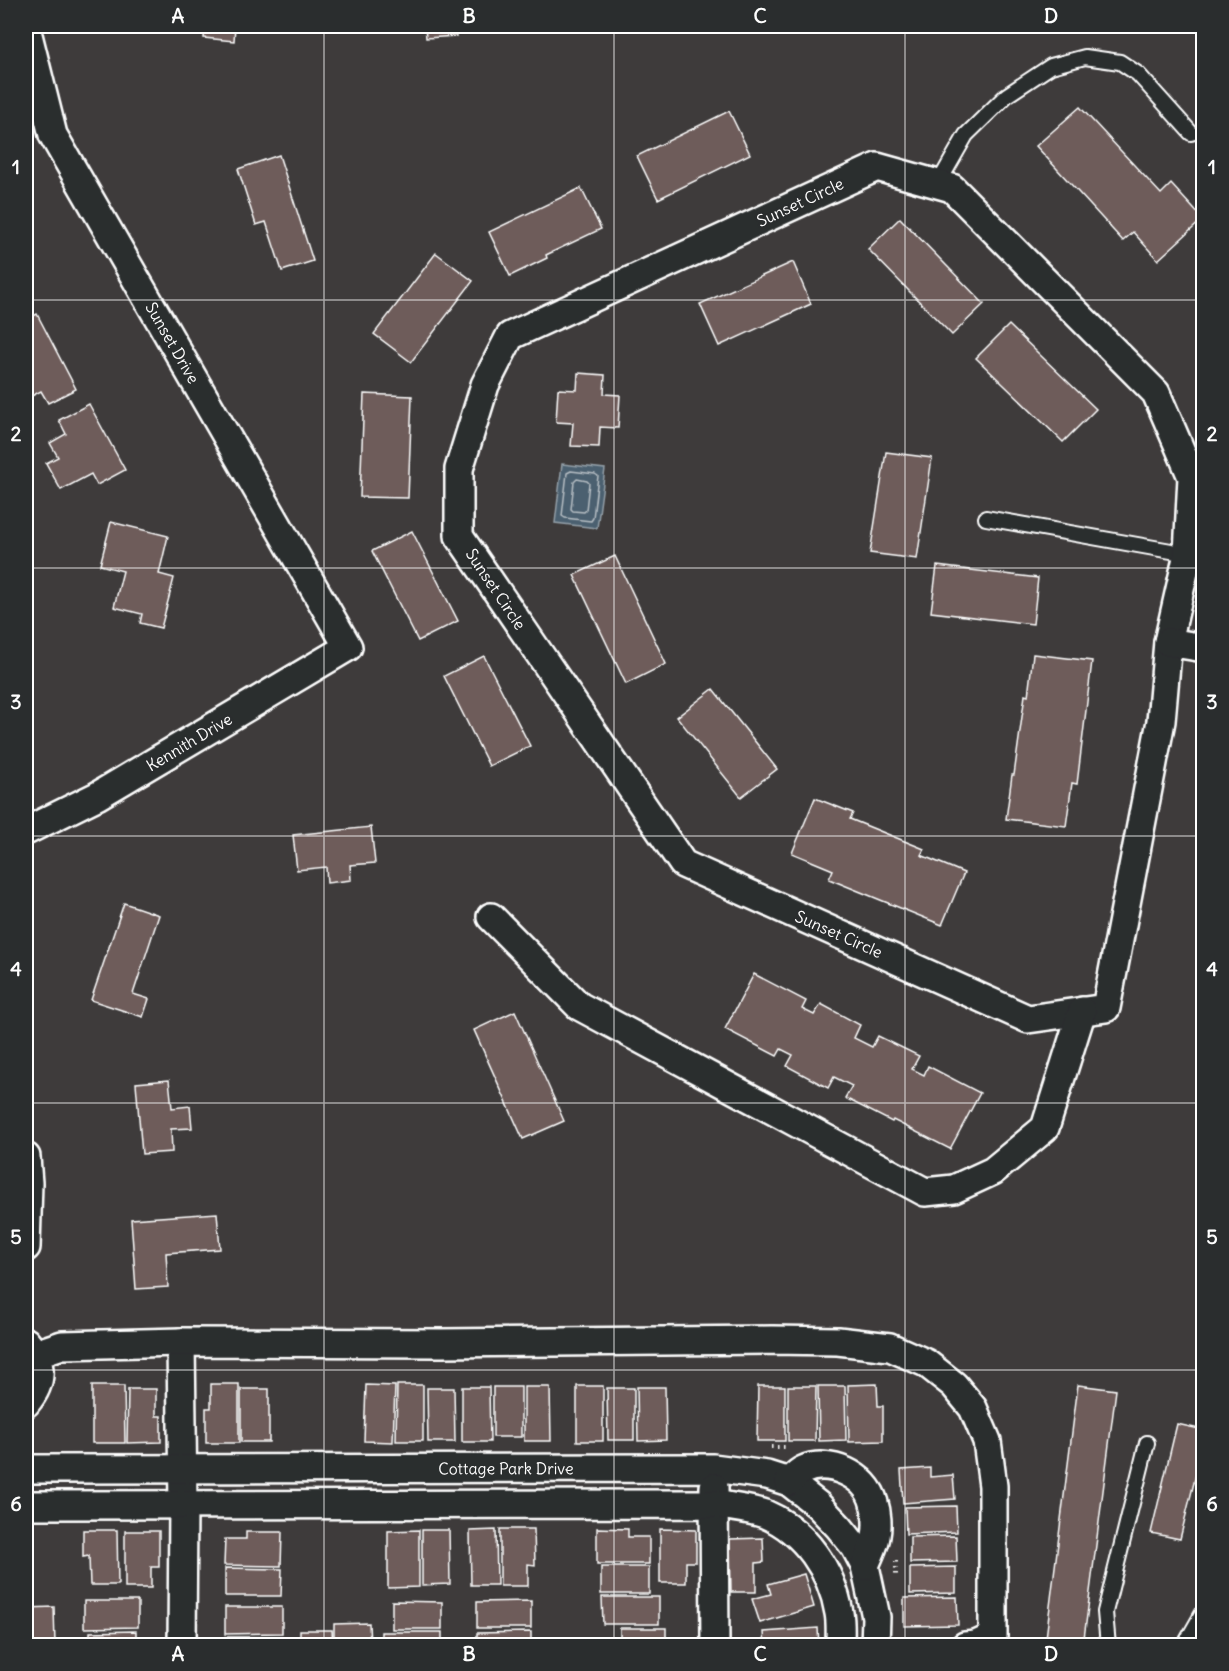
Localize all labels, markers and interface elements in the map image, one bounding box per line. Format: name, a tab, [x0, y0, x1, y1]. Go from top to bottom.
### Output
text: A	[172, 3, 185, 28]
text: B	[462, 3, 476, 28]
text: C	[753, 3, 767, 28]
text: D	[1044, 3, 1058, 28]
text: 1	[12, 154, 20, 179]
text: 1	[1208, 154, 1216, 179]
street label: Sunset Circle	[753, 173, 847, 231]
street label: Sunset Drive	[141, 298, 204, 387]
text: 2	[11, 421, 22, 446]
text: 2	[1207, 421, 1218, 446]
street label: Sunset Circle	[462, 545, 530, 633]
text: 3	[10, 689, 22, 714]
text: 3	[1206, 689, 1218, 714]
street label: Kennith Drive	[142, 709, 236, 775]
street label: Sunset Circle	[792, 906, 886, 962]
text: 4	[10, 956, 22, 981]
text: 4	[1206, 956, 1218, 981]
text: 5	[10, 1224, 22, 1249]
text: 5	[1206, 1224, 1218, 1249]
street label: Cottage Park Drive	[438, 1458, 574, 1478]
text: 6	[10, 1491, 22, 1516]
text: 6	[1206, 1491, 1218, 1516]
text: A	[172, 1641, 185, 1666]
text: B	[462, 1641, 476, 1666]
text: C	[753, 1641, 767, 1666]
text: D	[1044, 1641, 1058, 1666]

